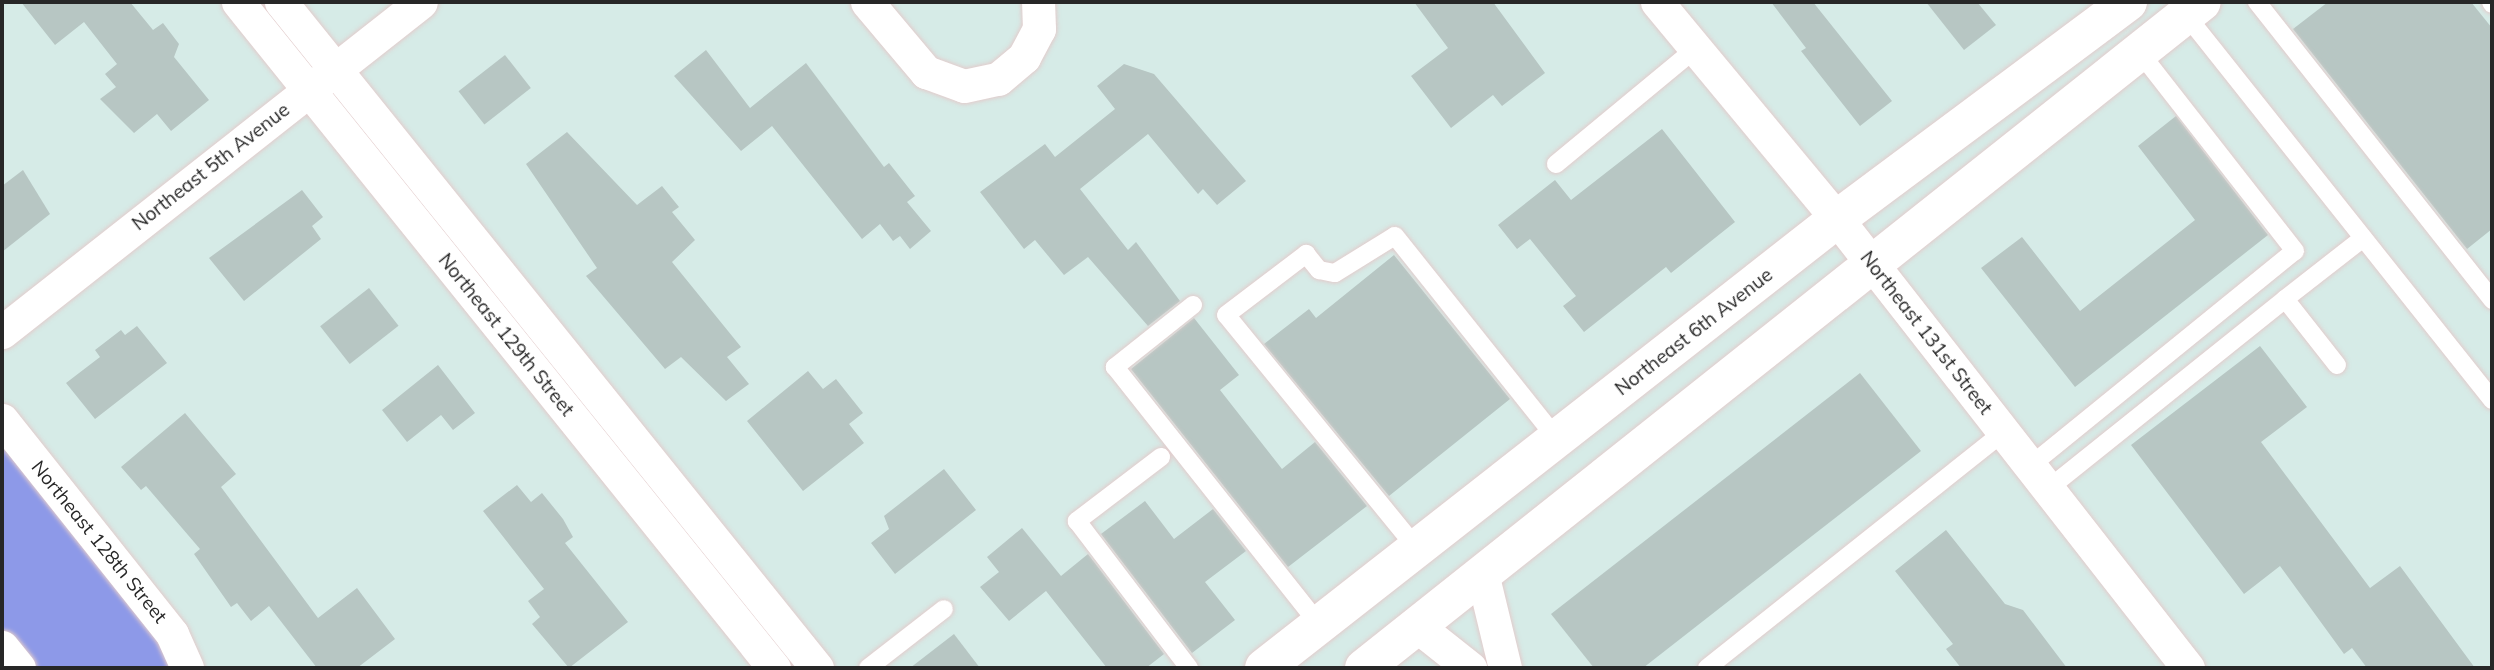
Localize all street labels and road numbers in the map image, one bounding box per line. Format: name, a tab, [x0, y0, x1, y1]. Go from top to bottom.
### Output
street label: Northeast 5th Avenue	[128, 99, 294, 235]
street label: Northeast 131st Street	[1855, 247, 1997, 419]
street label: Northeast 129th Street	[433, 249, 579, 421]
street label: Northeast 6th Avenue	[1611, 264, 1777, 400]
street label: Northeast 128th Street	[26, 456, 172, 628]

